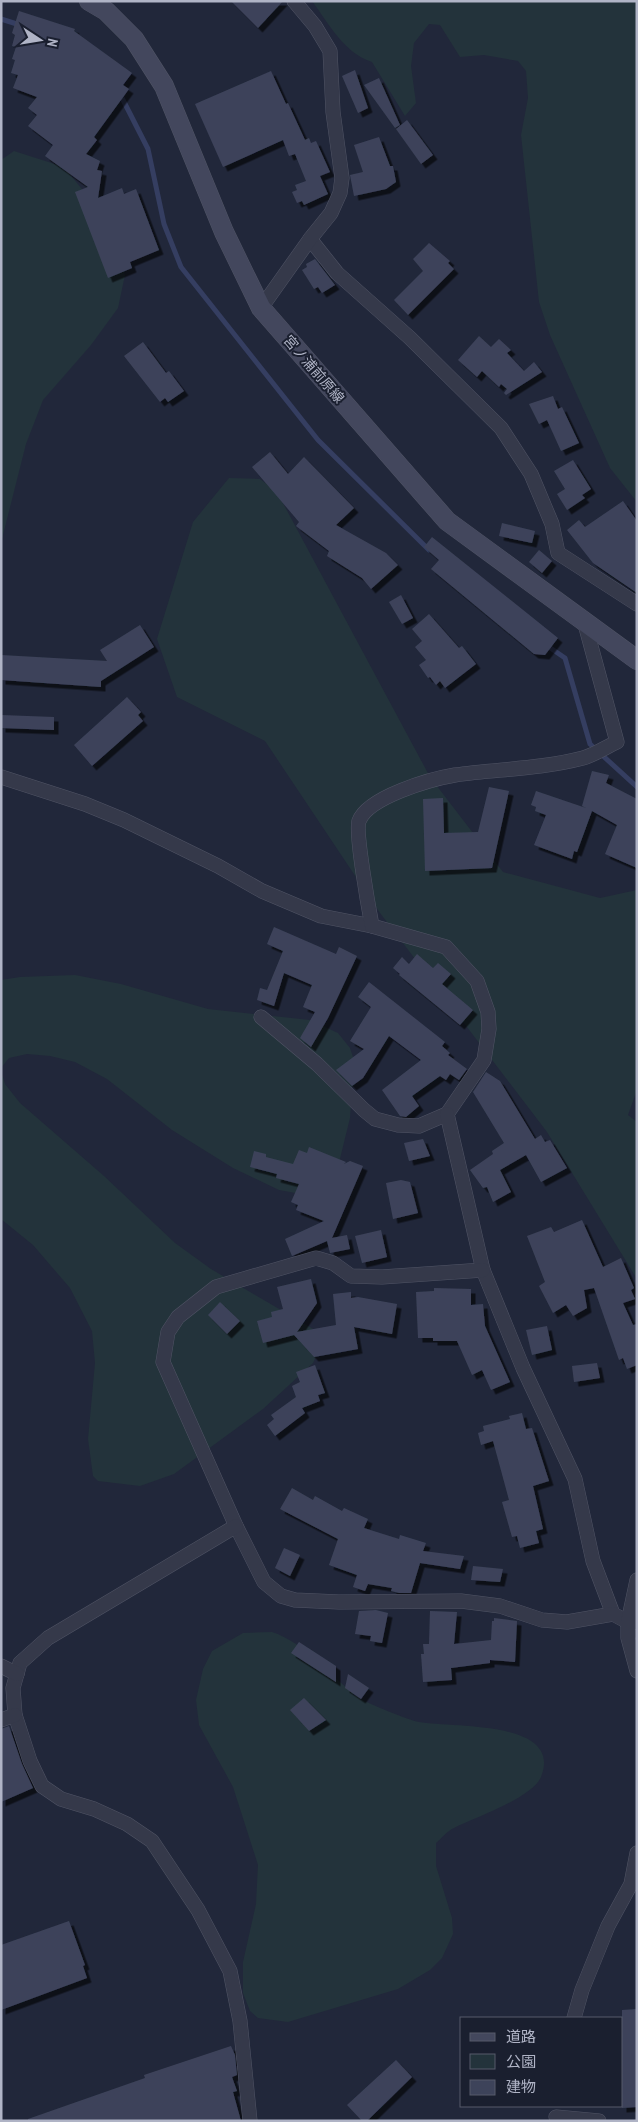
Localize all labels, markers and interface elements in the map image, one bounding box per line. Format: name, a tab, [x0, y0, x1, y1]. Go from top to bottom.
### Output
north arrow	[15, 15, 65, 65]
text: N	[43, 37, 62, 48]
street label: 宮ノ浦前原線	[280, 331, 348, 407]
legend	[460, 2017, 623, 2107]
text: 道路	[506, 2027, 536, 2046]
text: 公園	[506, 2052, 536, 2071]
text: 建物	[506, 2077, 536, 2096]

